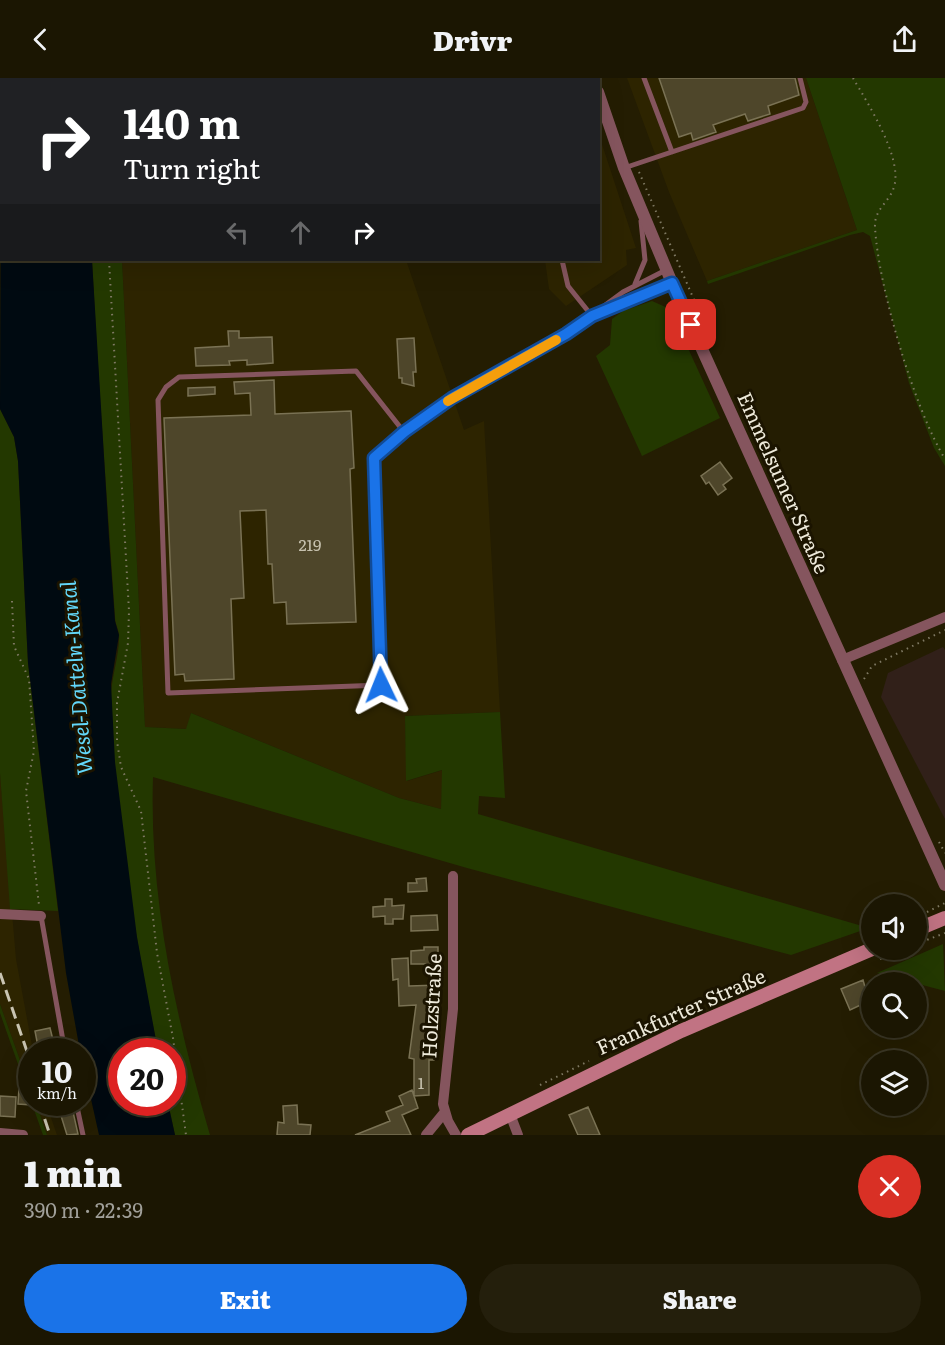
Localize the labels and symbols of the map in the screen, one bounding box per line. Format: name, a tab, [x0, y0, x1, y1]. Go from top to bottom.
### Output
pin	[665, 299, 716, 350]
street label: Emmelsumer Straße	[731, 387, 838, 578]
house number: 219	[299, 532, 322, 556]
water label: Wesel-Datteln-Kanal	[51, 580, 98, 777]
position arrow	[349, 653, 413, 717]
street label: Holzstraße	[412, 953, 448, 1059]
street label: Frankfurter Straße	[591, 959, 770, 1061]
speed limit sign: 20	[108, 1038, 186, 1116]
house number: 1	[418, 1070, 425, 1094]

